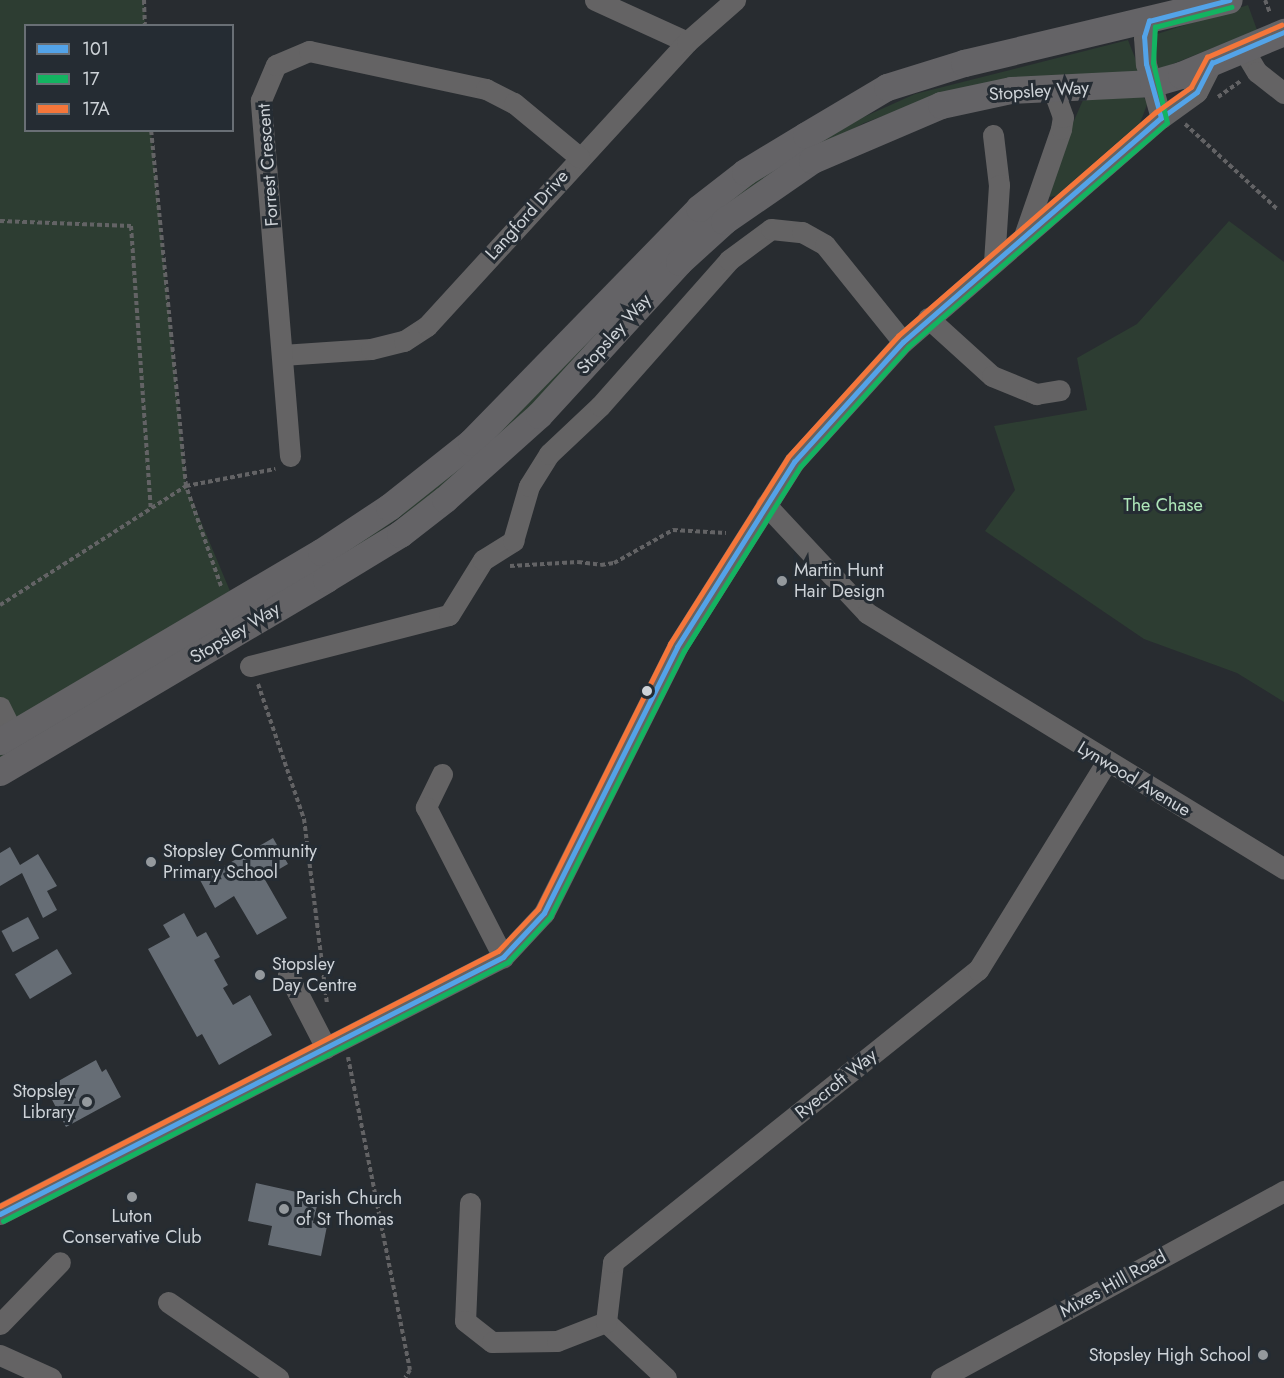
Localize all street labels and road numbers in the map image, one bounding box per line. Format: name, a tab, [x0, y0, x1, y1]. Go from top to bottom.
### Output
street label: Stopsley Way	[988, 77, 1090, 105]
street label: Forrest Crescent	[253, 103, 283, 227]
street label: Langford Drive	[481, 166, 573, 264]
street label: Stopsley Way	[572, 289, 656, 379]
street label: Stopsley Way	[186, 598, 284, 668]
street label: Lynwood Avenue	[1074, 737, 1194, 821]
street label: Ryecroft Way	[791, 1045, 881, 1123]
street label: Mixes Hill Road	[1056, 1246, 1170, 1322]

